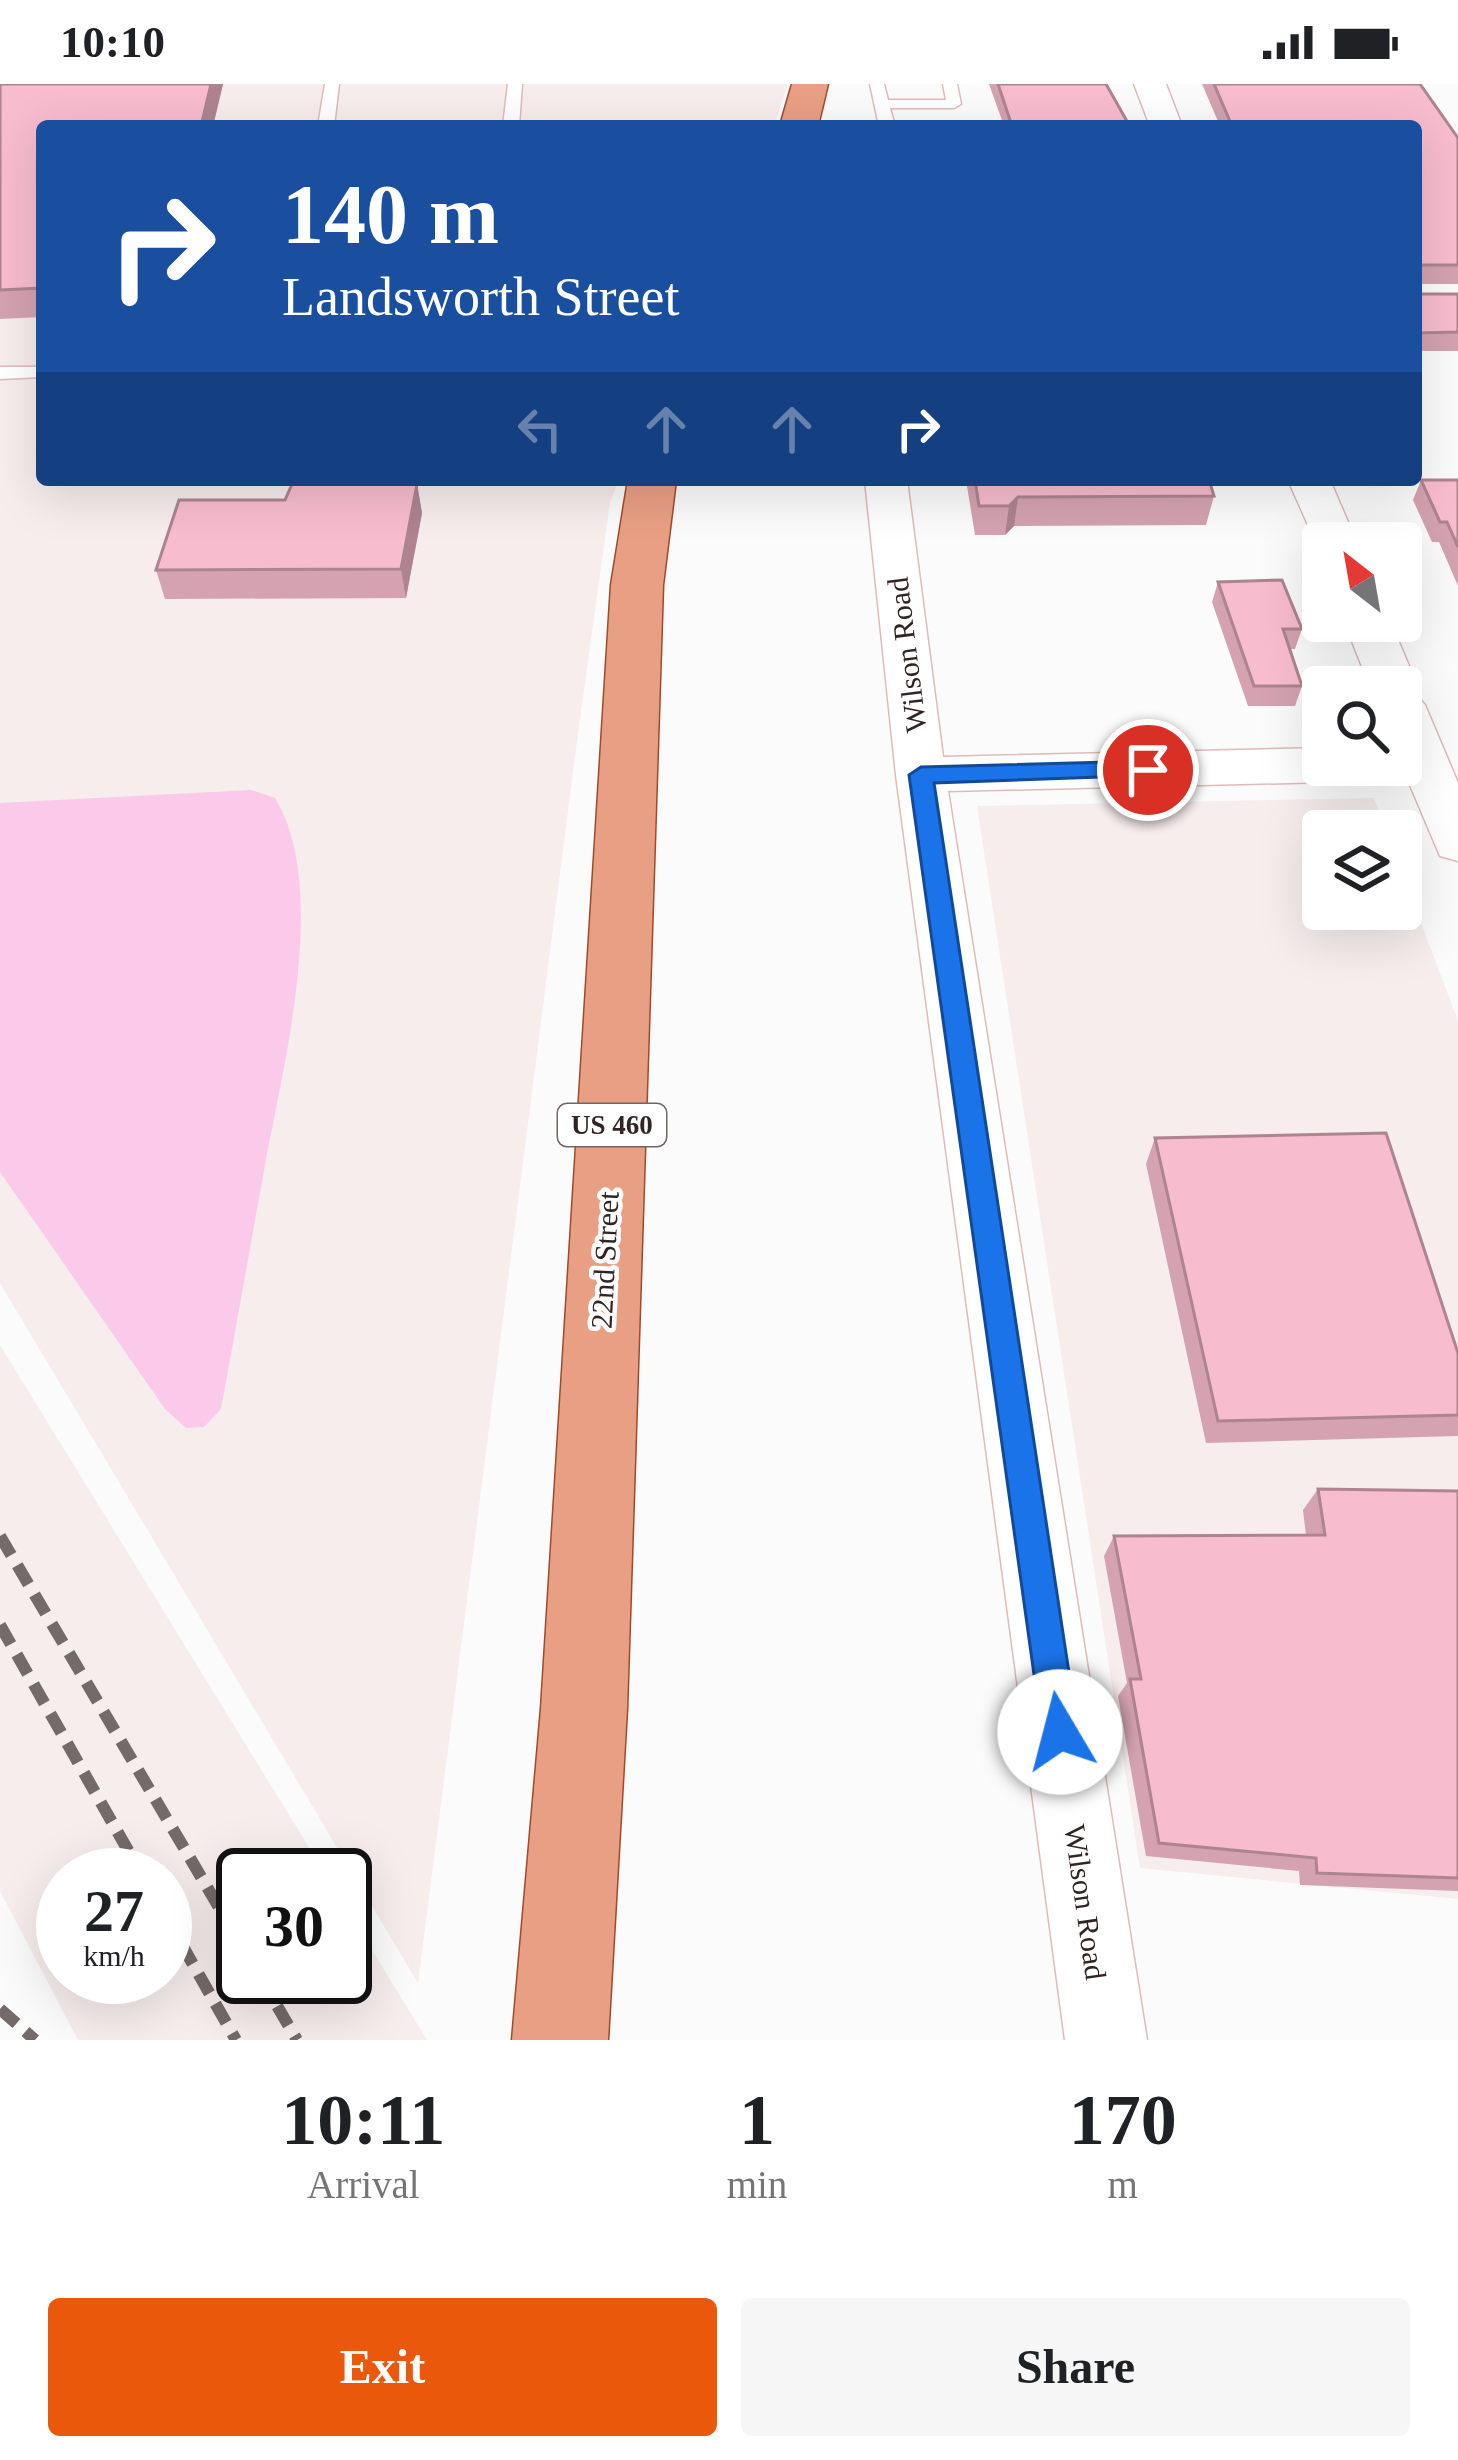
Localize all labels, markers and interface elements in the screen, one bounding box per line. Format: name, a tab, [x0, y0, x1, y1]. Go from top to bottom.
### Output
text: 10:10	[60, 17, 165, 67]
icon: right	[84, 168, 240, 324]
text: 140 m	[282, 168, 499, 261]
text: Landsworth Street	[282, 267, 679, 327]
icon: left	[507, 396, 573, 462]
icon: ahead	[633, 396, 699, 462]
icon: ahead	[759, 396, 825, 462]
icon: right	[885, 396, 951, 462]
north arrow	[1302, 522, 1422, 642]
map controls	[1302, 522, 1422, 930]
street label: Wilson Road	[881, 575, 932, 735]
button: search	[1302, 666, 1422, 786]
pin	[1097, 719, 1199, 821]
icon: arrive	[1115, 737, 1181, 803]
button: layers	[1302, 810, 1422, 930]
road number: US 460	[558, 1104, 666, 1146]
street label: 22nd Street	[584, 1190, 625, 1329]
position arrow	[997, 1669, 1123, 1795]
street label: Wilson Road	[1058, 1822, 1113, 1982]
speed limit sign: 30	[216, 1848, 372, 2004]
text: 27	[84, 1878, 144, 1944]
text: km/h	[83, 1939, 145, 1972]
text: 10:11	[281, 2080, 445, 2160]
text: 1	[739, 2080, 775, 2160]
text: 170	[1069, 2080, 1177, 2160]
text: Arrival	[307, 2163, 420, 2206]
text: min	[727, 2163, 787, 2206]
text: m	[1108, 2163, 1138, 2206]
button: Exit	[48, 2298, 717, 2436]
button: Share	[741, 2298, 1410, 2436]

